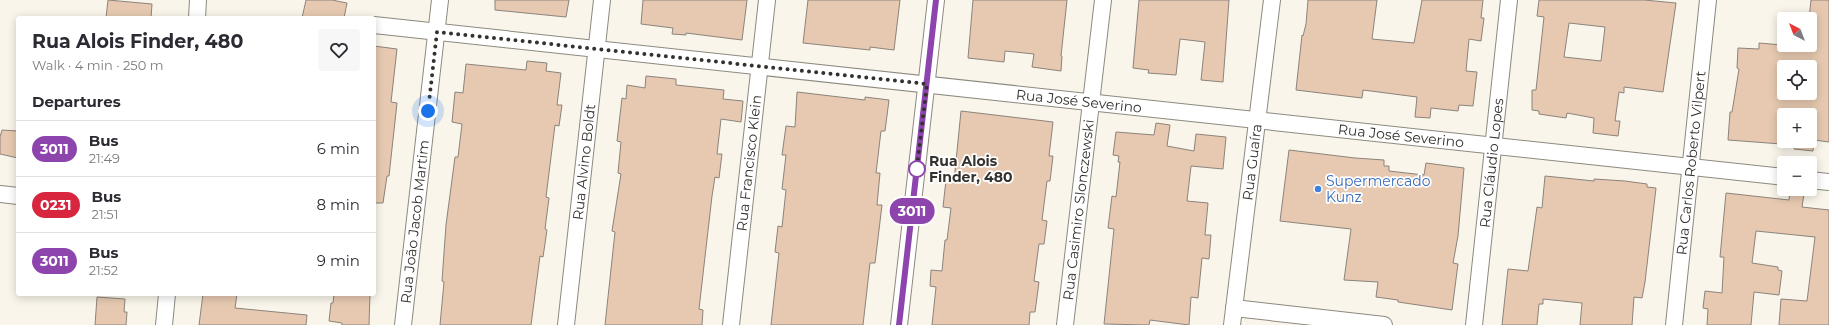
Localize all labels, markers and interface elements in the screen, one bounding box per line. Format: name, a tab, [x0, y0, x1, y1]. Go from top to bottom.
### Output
north arrow	[1777, 12, 1817, 52]
map controls	[1777, 12, 1817, 196]
button: heart	[318, 29, 360, 71]
text: Rua Alois Finder, 480	[32, 30, 243, 53]
text: Walk · 4 min · 250 m	[32, 57, 163, 73]
button: locate	[1777, 60, 1817, 100]
street label: Rua Carlos Roberto Vilpert	[1672, 69, 1710, 256]
street label: Rua José Severino	[1015, 85, 1143, 117]
text: Departures	[32, 92, 121, 111]
street label: Rua Francisco Klein	[732, 94, 765, 232]
street label: Rua Cláudio Lopes	[1476, 97, 1507, 229]
your location	[418, 101, 438, 121]
street label: Rua Alvino Boldt	[569, 103, 599, 221]
button: +	[1777, 108, 1817, 148]
street label: Rua Casimiro Slonczewski	[1059, 118, 1098, 301]
street label: Rua José Severino	[1337, 120, 1465, 151]
street label: Rua Guaíra	[1238, 123, 1266, 202]
text: Bus	[89, 131, 118, 150]
text: 6 min	[317, 139, 360, 158]
street label: Rua João Jacob Martim	[397, 139, 433, 305]
text: 3011	[40, 140, 69, 158]
text: 21:49	[89, 150, 120, 166]
place label: Rua Alois Finder, 480	[929, 152, 1012, 186]
button: −	[1777, 156, 1817, 196]
marker: Rua Alois Finder, 480	[908, 160, 926, 178]
place label: Supermercado Kunz	[1326, 172, 1431, 206]
marker: Supermercado Kunz	[1313, 184, 1323, 194]
text: Bus	[92, 187, 121, 206]
text: 8 min	[316, 195, 360, 214]
text: 0231	[40, 196, 72, 214]
line badge: 3011	[884, 198, 940, 224]
text: 3011	[898, 202, 926, 220]
text: 21:51	[92, 206, 118, 222]
text: Bus	[89, 243, 118, 262]
text: 9 min	[317, 251, 360, 270]
text: 3011	[40, 252, 69, 270]
text: 21:52	[89, 262, 118, 278]

